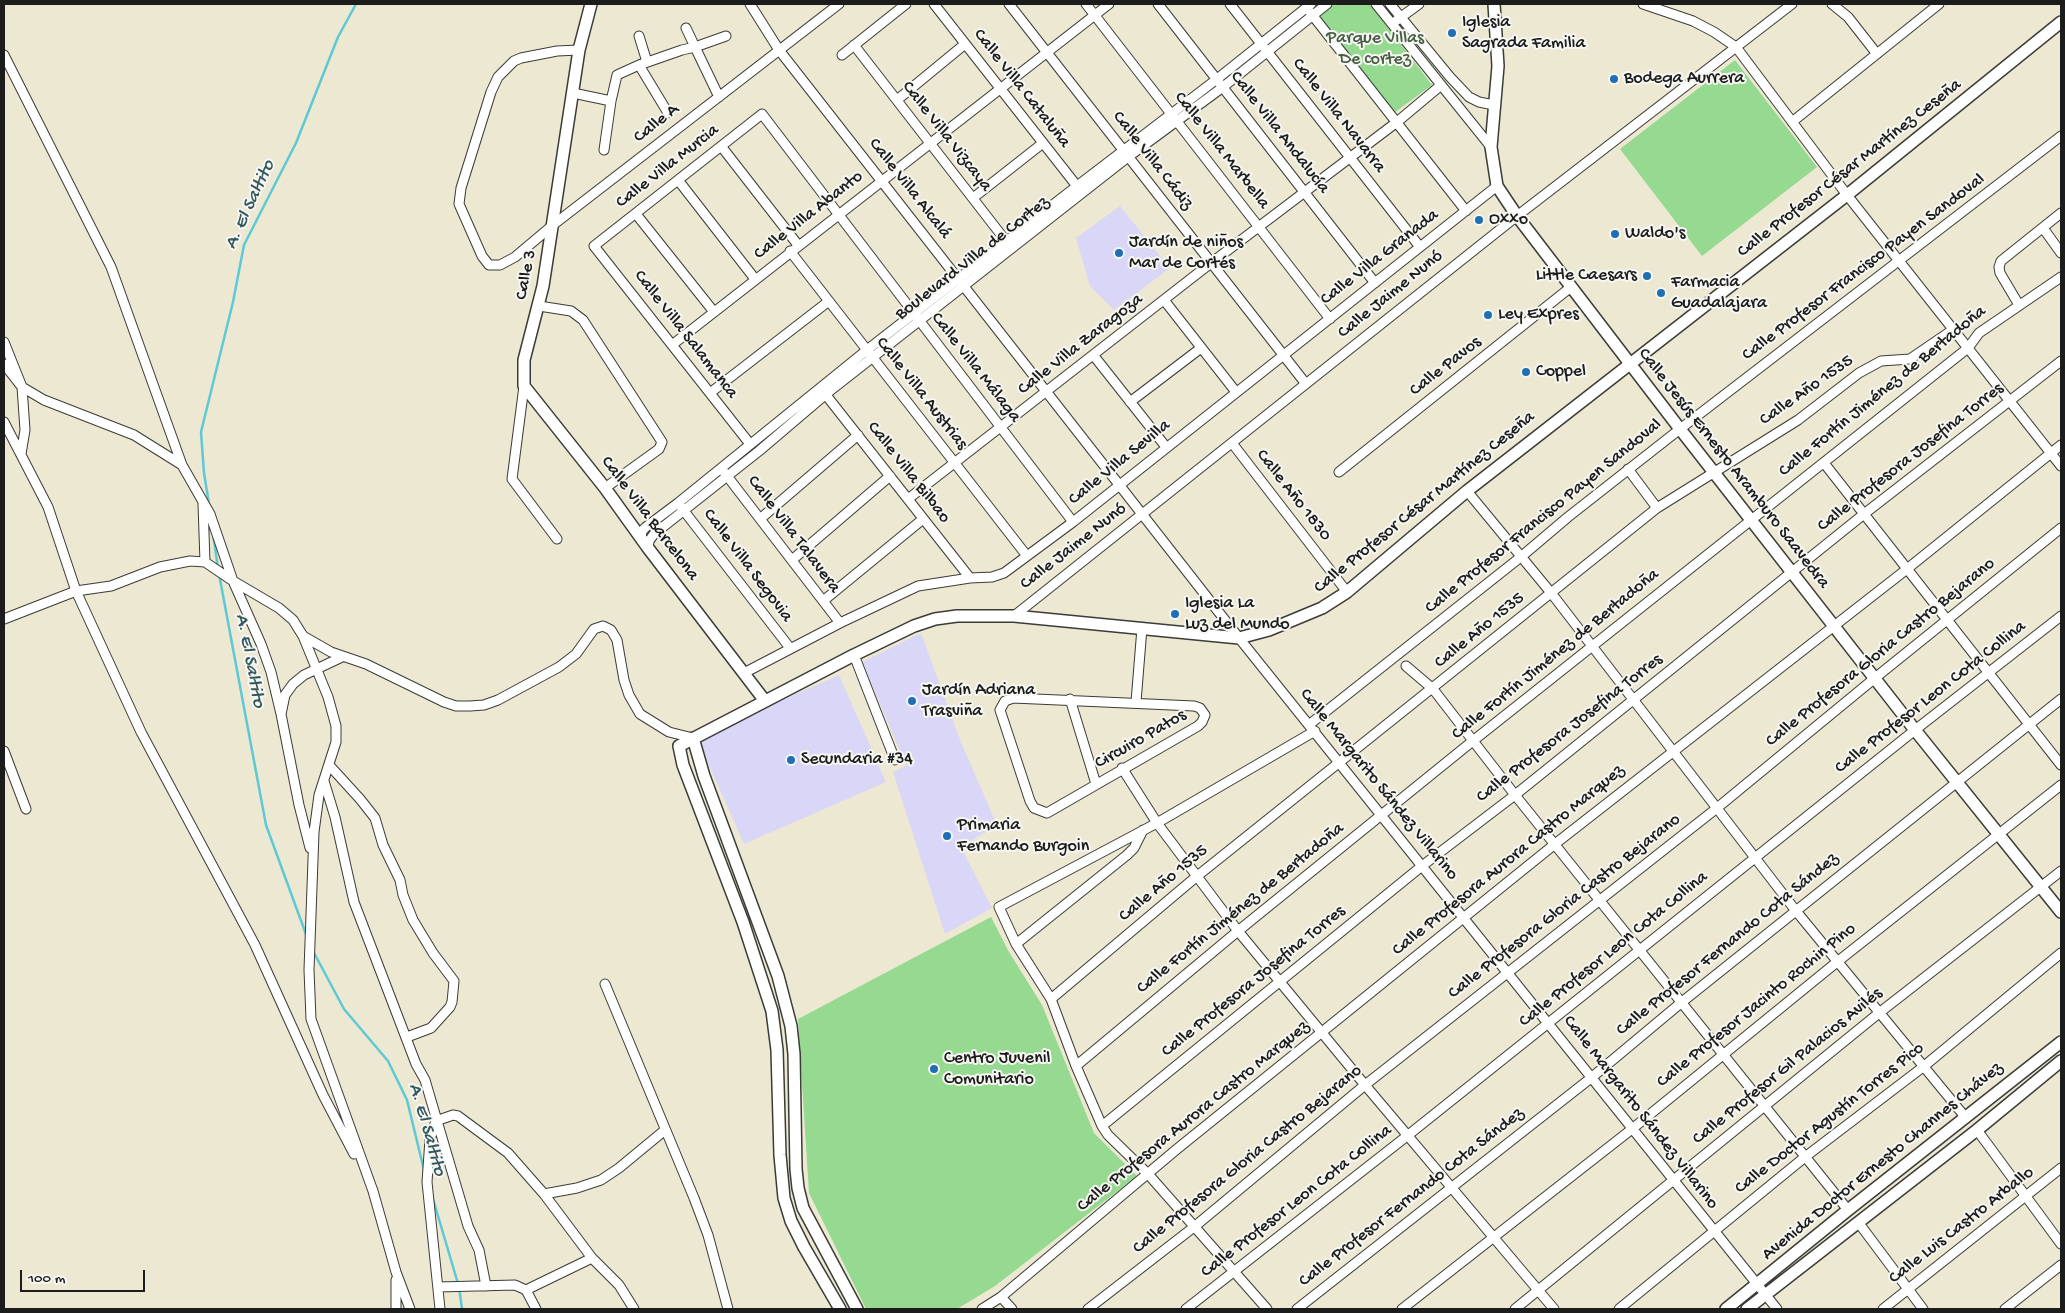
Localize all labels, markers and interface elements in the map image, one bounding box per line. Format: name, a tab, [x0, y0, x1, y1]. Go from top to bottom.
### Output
place label: Iglesia Sagrada Familia	[1462, 12, 1586, 54]
street label: Calle Villa Cataluña	[968, 25, 1074, 153]
marker: Iglesia Sagrada Familia	[1446, 27, 1458, 39]
park label: Parque Villas De cortez	[1326, 28, 1424, 70]
street label: Calle Villa Navarra	[1286, 54, 1390, 178]
street label: Calle Villa Andalucía	[1224, 67, 1334, 199]
place label: Bodega Aurrera	[1624, 68, 1744, 90]
marker: Bodega Aurrera	[1608, 73, 1620, 85]
street label: Calle Profesor César Martínez Ceseña	[1734, 75, 1966, 263]
street label: Calle Villa Vizcaya	[896, 77, 996, 197]
street label: Calle Villa Marbella	[1169, 88, 1273, 214]
street label: Calle A	[630, 100, 684, 148]
street label: Calle Villa Cádiz	[1107, 107, 1197, 215]
street label: Calle Villa Murcia	[612, 120, 724, 214]
street label: Calle Villa Alcalá	[863, 134, 955, 244]
water label: A. El Saltito	[221, 157, 281, 253]
street label: Calle Villa Abanto	[750, 167, 868, 265]
street label: Calle Profesor Francisco Payen Sandoval	[1738, 170, 1990, 366]
street label: Boulevard Villa de Cortez	[892, 192, 1054, 326]
street label: Calle Villa Granada	[1317, 205, 1443, 311]
place label: Oxxo	[1489, 209, 1528, 231]
marker: Oxxo	[1473, 214, 1485, 226]
place label: Waldo's	[1625, 223, 1685, 245]
marker: Waldo's	[1609, 228, 1621, 240]
place label: Jardín de niños Mar de Cortés	[1129, 232, 1243, 274]
street label: Calle Jaime Nunó	[1334, 246, 1448, 344]
marker: Jardín de niños Mar de Cortés	[1113, 247, 1125, 259]
street label: Calle 3	[512, 248, 542, 302]
place label: Little Caesars	[1536, 265, 1637, 287]
street label: Calle Villa Salamanca	[628, 266, 742, 404]
marker: Little Caesars	[1641, 270, 1653, 282]
place label: Farmacia Guadalajara	[1671, 272, 1767, 314]
marker: Farmacia Guadalajara	[1655, 287, 1667, 299]
street label: Calle Villa Zaragoza	[1014, 289, 1148, 401]
street label: Calle Fortín Jiménez de Bertadoña	[1775, 302, 1991, 482]
place label: Ley Expres	[1498, 304, 1579, 326]
street label: Calle Villa Málaga	[925, 309, 1025, 427]
marker: Ley Expres	[1482, 309, 1494, 321]
street label: Calle Pavos	[1406, 332, 1486, 402]
street label: Calle Villa Austrias	[870, 333, 972, 455]
street label: Calle Jesús Ernesto Aramburo Saavedra	[1632, 344, 1834, 594]
street label: Calle Año 1535	[1756, 351, 1858, 431]
place label: Coppel	[1536, 361, 1586, 383]
marker: Coppel	[1520, 366, 1532, 378]
street label: Calle Profesora Josefina Torres	[1814, 379, 2008, 537]
street label: Calle Profesor César Martínez Ceseña	[1310, 407, 1540, 599]
street label: Calle Villa Sevilla	[1065, 415, 1175, 511]
street label: Calle Profesor Francisco Payen Sandoval	[1421, 415, 1667, 619]
street label: Calle Villa Bilbao	[862, 418, 954, 528]
street label: Calle Año 1830	[1250, 446, 1336, 546]
street label: Calle Villa Barcelona	[595, 453, 703, 585]
street label: Calle Villa Talavera	[742, 472, 844, 598]
street label: Calle Jaime Nunó	[1016, 499, 1132, 595]
street label: Calle Villa Segovia	[697, 505, 797, 627]
street label: Calle Profesora Gloria Castro Bejarano	[1762, 554, 2000, 752]
street label: Calle Fortín Jiménez de Bertadoña	[1448, 565, 1664, 745]
street label: Calle Año 1535	[1431, 588, 1529, 674]
place label: Iglesia La Luz del Mundo	[1185, 593, 1290, 636]
marker: Iglesia La Luz del Mundo	[1169, 608, 1181, 620]
water label: A. El Saltito	[229, 612, 269, 710]
street label: Calle Profesor Leon Cota Collina	[1831, 617, 2031, 779]
street label: Calle Profesora Josefina Torres	[1473, 650, 1667, 808]
place label: Jardín Adriana Trasviña	[922, 680, 1035, 722]
street label: Calle Margarito Sández Villarino	[1294, 685, 1462, 885]
marker: Jardín Adriana Trasviña	[906, 695, 918, 707]
street label: Circuiro Patos	[1092, 705, 1190, 775]
place label: Secundaria #34	[801, 749, 913, 771]
marker: Secundaria #34	[785, 754, 797, 766]
street label: Calle Profesora Aurora Castro Marquez	[1388, 761, 1630, 961]
street label: Calle Profesora Gloria Castro Bejarano	[1444, 809, 1686, 1005]
place label: Primaria Fernando Burgoin	[957, 815, 1089, 858]
street label: Calle Fortín Jiménez de Bertadoña	[1133, 819, 1349, 999]
marker: Primaria Fernando Burgoin	[941, 830, 953, 842]
street label: Calle Año 1535	[1115, 841, 1213, 927]
street label: Calle Profesor Fernando Cota Sández	[1612, 849, 1844, 1041]
street label: Calle Profesor Leon Cota Collina	[1515, 867, 1713, 1033]
street label: Calle Profesora Josefina Torres	[1158, 901, 1350, 1063]
street label: Calle Profesor Jacinto Rochin Pino	[1653, 919, 1861, 1093]
street label: Calle Profesor Gil Palacios Avilés	[1689, 984, 1887, 1150]
street label: Calle Margarito Sández Villarino	[1557, 1012, 1723, 1214]
street label: Calle Profesora Aurora Castro Marquez	[1073, 1017, 1315, 1217]
street label: Calle Doctor Agustín Torres Pico	[1731, 1038, 1929, 1200]
place label: Centro Juvenil Comunitario	[944, 1048, 1051, 1090]
street label: Avenida Doctor Ernesto Channes Chávez	[1758, 1058, 2008, 1266]
street label: Calle Profesora Gloria Castro Bejarano	[1129, 1061, 1367, 1259]
marker: Centro Juvenil Comunitario	[928, 1063, 940, 1075]
water label: A. El Saltito	[402, 1081, 450, 1179]
street label: Calle Profesor Fernando Cota Sández	[1295, 1103, 1529, 1293]
street label: Calle Profesor Leon Cota Collina	[1197, 1121, 1397, 1283]
street label: Calle Luis Castro Arballo	[1885, 1163, 2039, 1289]
scale bar	[22, 1260, 148, 1292]
text: 100 m	[28, 1270, 65, 1288]

